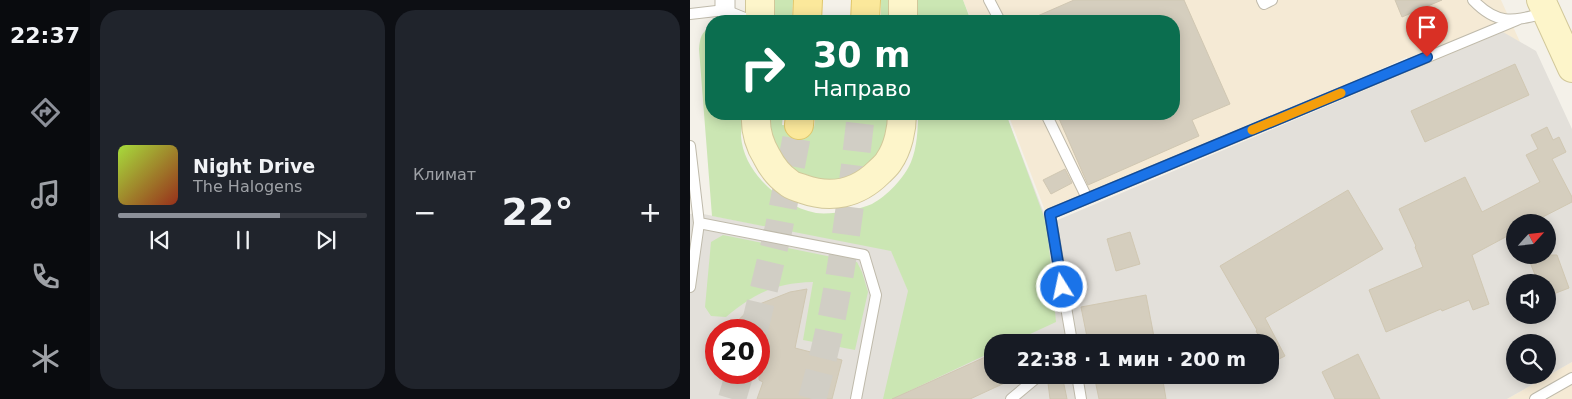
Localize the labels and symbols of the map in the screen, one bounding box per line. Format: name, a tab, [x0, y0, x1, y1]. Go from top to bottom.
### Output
pin	[1406, 6, 1448, 57]
north arrow	[1506, 214, 1556, 264]
position arrow	[1035, 260, 1087, 312]
speed limit sign: 20	[705, 319, 770, 384]

